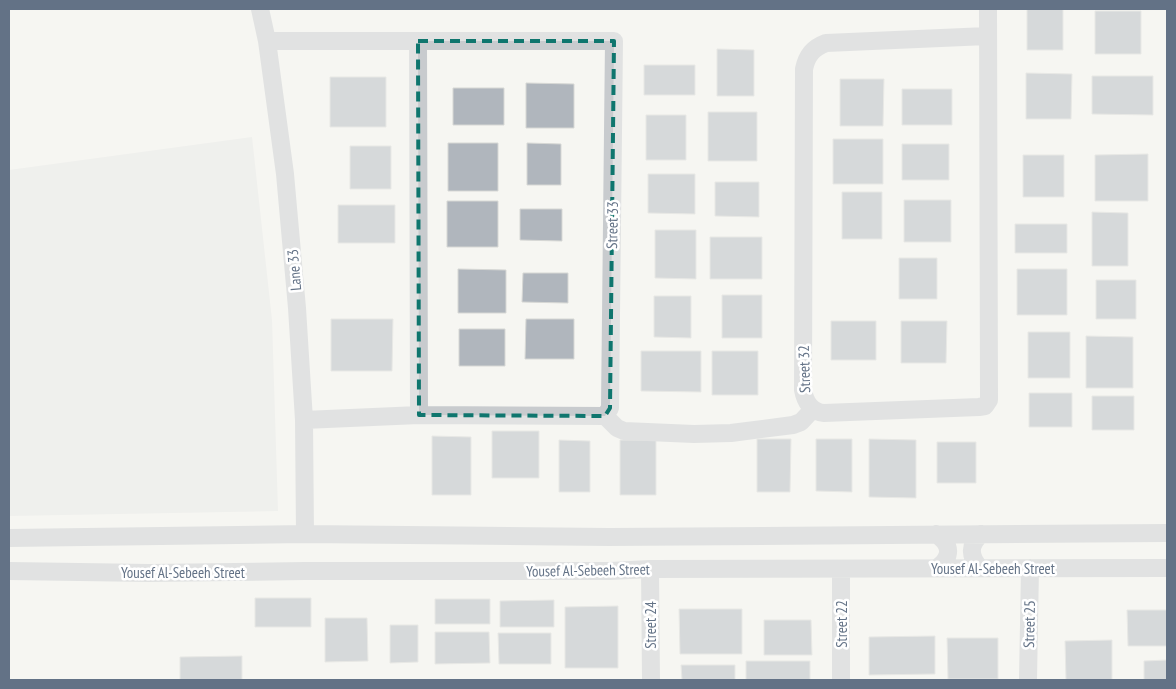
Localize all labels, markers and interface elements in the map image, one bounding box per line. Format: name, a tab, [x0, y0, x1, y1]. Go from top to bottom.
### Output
street label: Street 33	[602, 201, 622, 249]
street label: Lane 33	[283, 249, 305, 291]
street label: Street 32	[794, 345, 814, 393]
street label: Yousef Al-Sebeeh Street	[526, 559, 650, 581]
street label: Yousef Al-Sebeeh Street	[931, 559, 1055, 578]
street label: Yousef Al-Sebeeh Street	[121, 563, 245, 582]
street label: Street 22	[832, 600, 851, 648]
street label: Street 25	[1019, 600, 1039, 648]
street label: Street 24	[641, 601, 660, 649]

